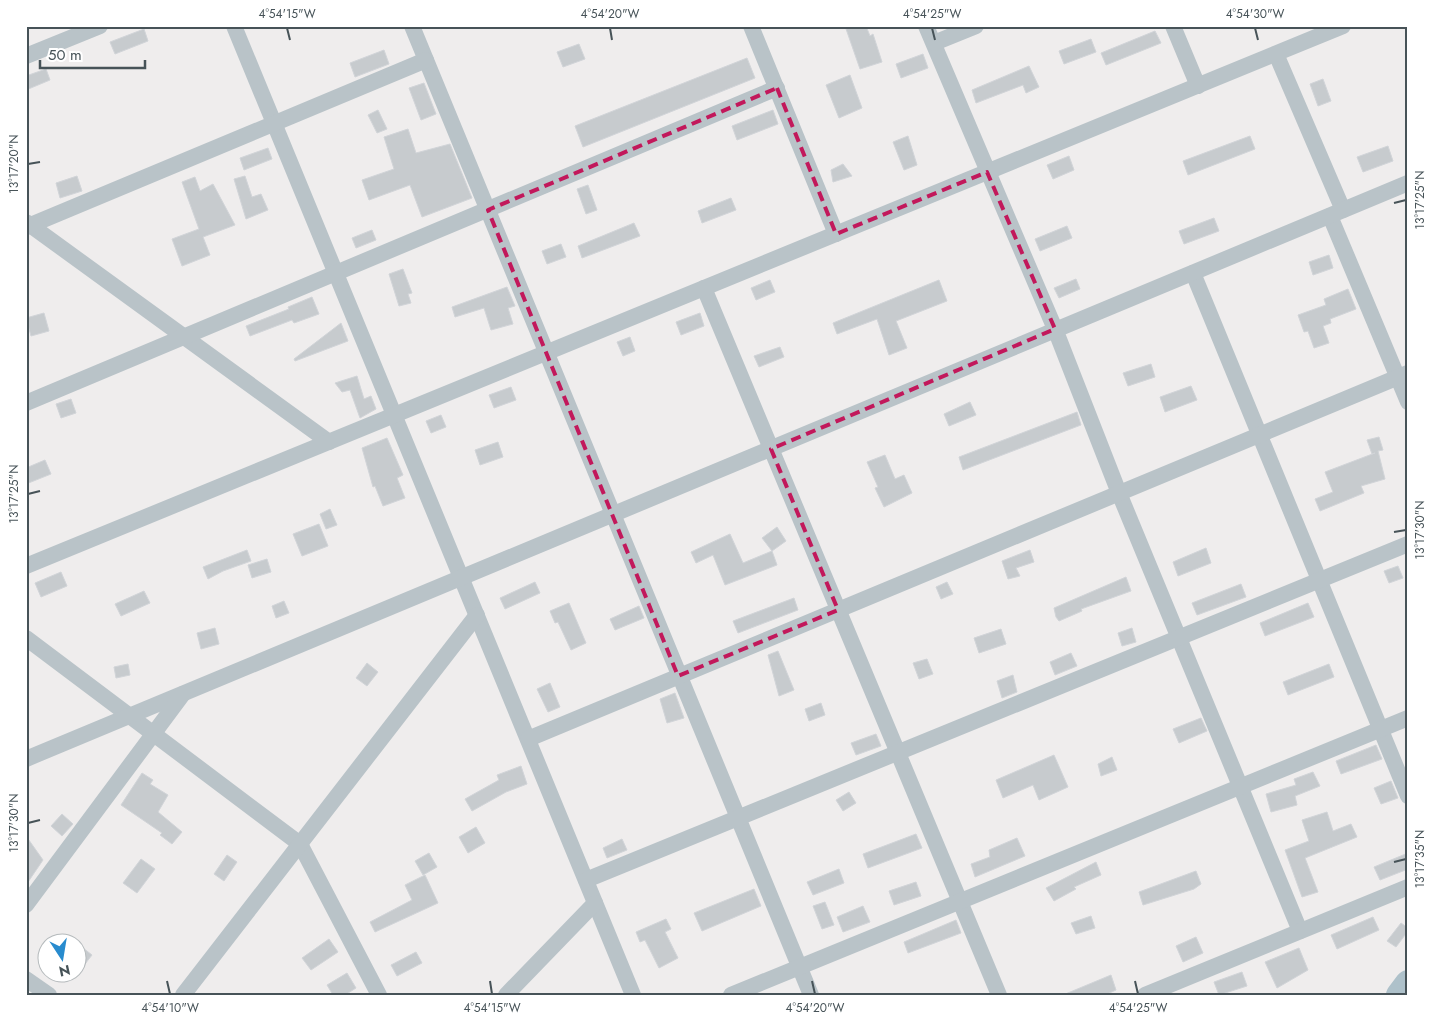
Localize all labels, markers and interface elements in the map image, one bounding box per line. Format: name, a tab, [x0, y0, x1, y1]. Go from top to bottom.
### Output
text: 4°54'15"W	[258, 5, 316, 23]
text: 4°54'20"W	[580, 5, 640, 23]
text: 4°54'25"W	[903, 5, 961, 23]
text: 4°54'30"W	[1226, 5, 1284, 23]
scale bar	[40, 38, 145, 70]
text: 50 m	[48, 44, 82, 66]
text: 13°17'20"N	[5, 134, 23, 194]
text: 13°17'25"N	[1411, 171, 1429, 229]
text: 13°17'25"N	[5, 465, 23, 523]
text: 13°17'30"N	[1411, 500, 1429, 560]
text: 13°17'30"N	[5, 793, 23, 853]
text: 13°17'35"N	[1411, 830, 1429, 888]
north arrow	[38, 934, 88, 984]
text: N	[57, 960, 72, 982]
text: 4°54'10"W	[141, 999, 199, 1017]
text: 4°54'15"W	[463, 999, 521, 1017]
text: 4°54'20"W	[785, 999, 845, 1017]
text: 4°54'25"W	[1109, 999, 1167, 1017]

